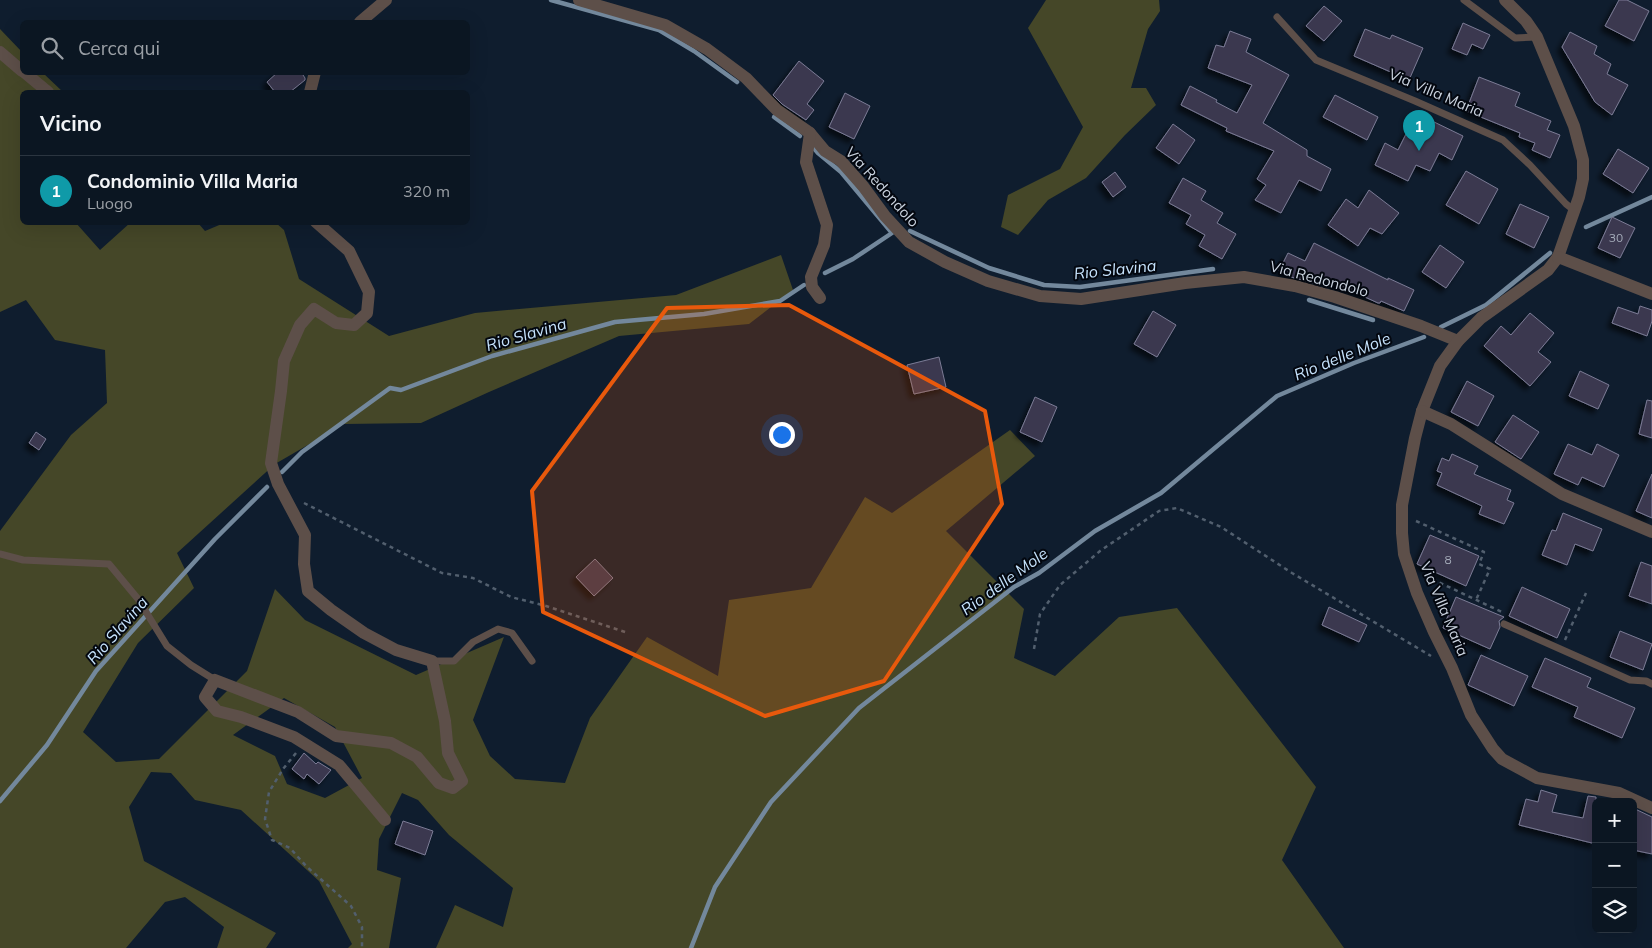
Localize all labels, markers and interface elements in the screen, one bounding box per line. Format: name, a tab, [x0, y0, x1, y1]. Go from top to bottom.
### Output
search box	[20, 20, 470, 75]
icon: search	[38, 34, 66, 62]
text: Cerca qui	[78, 36, 160, 60]
street label: Via Villa Maria	[1386, 64, 1486, 121]
text: Vicino	[40, 110, 102, 136]
pin: 1	[1403, 110, 1435, 151]
street label: Via Redondolo	[841, 143, 923, 231]
text: Condominio Villa Maria	[87, 169, 298, 193]
text: 1	[51, 181, 61, 201]
text: 320 m	[403, 181, 450, 201]
text: Luogo	[87, 193, 133, 213]
house number: 30	[1609, 230, 1623, 245]
water label: Rio Slavina	[1073, 255, 1158, 283]
street label: Via Redondolo	[1268, 256, 1371, 301]
water label: Rio Slavina	[483, 313, 569, 355]
water label: Rio delle Mole	[1291, 327, 1393, 384]
your location	[769, 422, 795, 448]
water label: Rio delle Mole	[957, 543, 1052, 619]
house number: 8	[1444, 552, 1452, 567]
street label: Via Villa Maria	[1416, 559, 1473, 659]
water label: Rio Slavina	[82, 592, 152, 668]
map controls	[1592, 798, 1637, 933]
button: +	[1592, 798, 1637, 843]
button: −	[1592, 843, 1637, 888]
button: layers	[1592, 888, 1637, 933]

